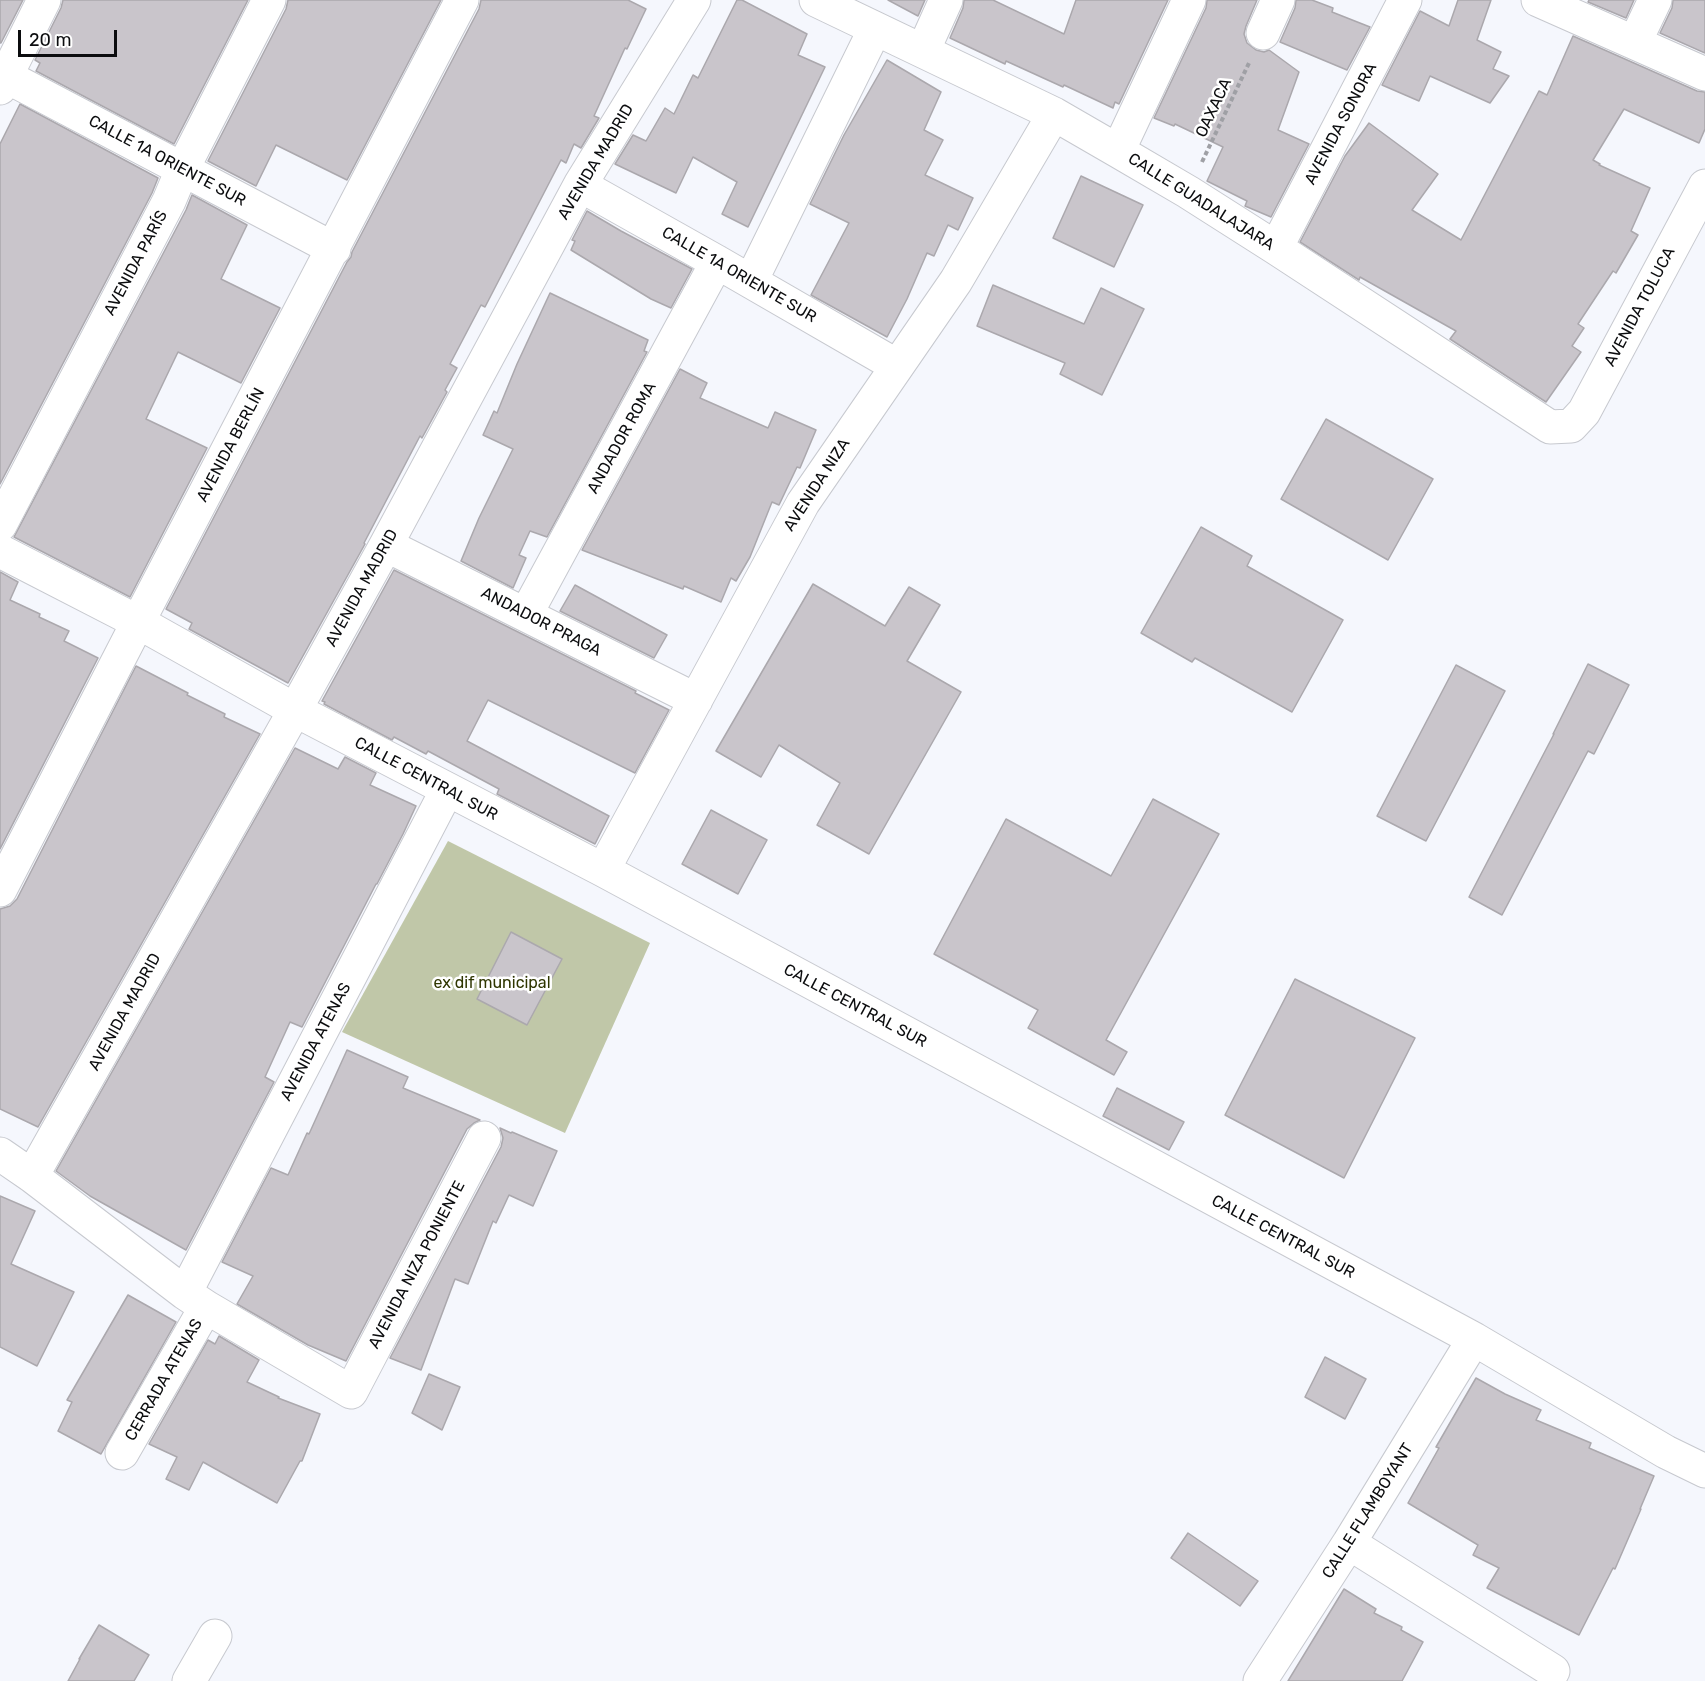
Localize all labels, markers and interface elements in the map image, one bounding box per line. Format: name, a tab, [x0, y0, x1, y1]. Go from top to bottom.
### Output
scale bar	[21, 18, 120, 56]
text: 20 m	[29, 29, 71, 51]
street label: AVENIDA SONORA	[1301, 60, 1381, 188]
street label: OAXACA	[1192, 75, 1236, 141]
street label: AVENIDA MADRID	[554, 101, 638, 223]
street label: CALLE 1A ORIENTE SUR	[85, 111, 249, 211]
street label: CALLE GUADALAJARA	[1124, 149, 1278, 255]
street label: AVENIDA PARÍS	[100, 207, 172, 319]
street label: CALLE 1A ORIENTE SUR	[658, 223, 820, 327]
street label: AVENIDA TOLUCA	[1601, 244, 1679, 370]
street label: ANDADOR ROMA	[583, 379, 661, 497]
street label: AVENIDA BERLÍN	[193, 385, 269, 505]
street label: AVENIDA NIZA	[780, 435, 854, 535]
street label: AVENIDA MADRID	[322, 526, 402, 650]
street label: ANDADOR PRAGA	[478, 583, 604, 661]
street label: CALLE CENTRAL SUR	[351, 733, 501, 825]
street label: AVENIDA MADRID	[85, 950, 165, 1074]
street label: CALLE CENTRAL SUR	[780, 960, 930, 1052]
park label: ex dif municipal	[433, 973, 551, 993]
street label: AVENIDA ATENAS	[277, 980, 355, 1104]
street label: AVENIDA NIZA PONIENTE	[365, 1178, 469, 1352]
street label: CALLE CENTRAL SUR	[1208, 1191, 1358, 1283]
street label: CERRADA ATENAS	[121, 1316, 207, 1444]
street label: CALLE FLAMBOYANT	[1319, 1440, 1417, 1582]

